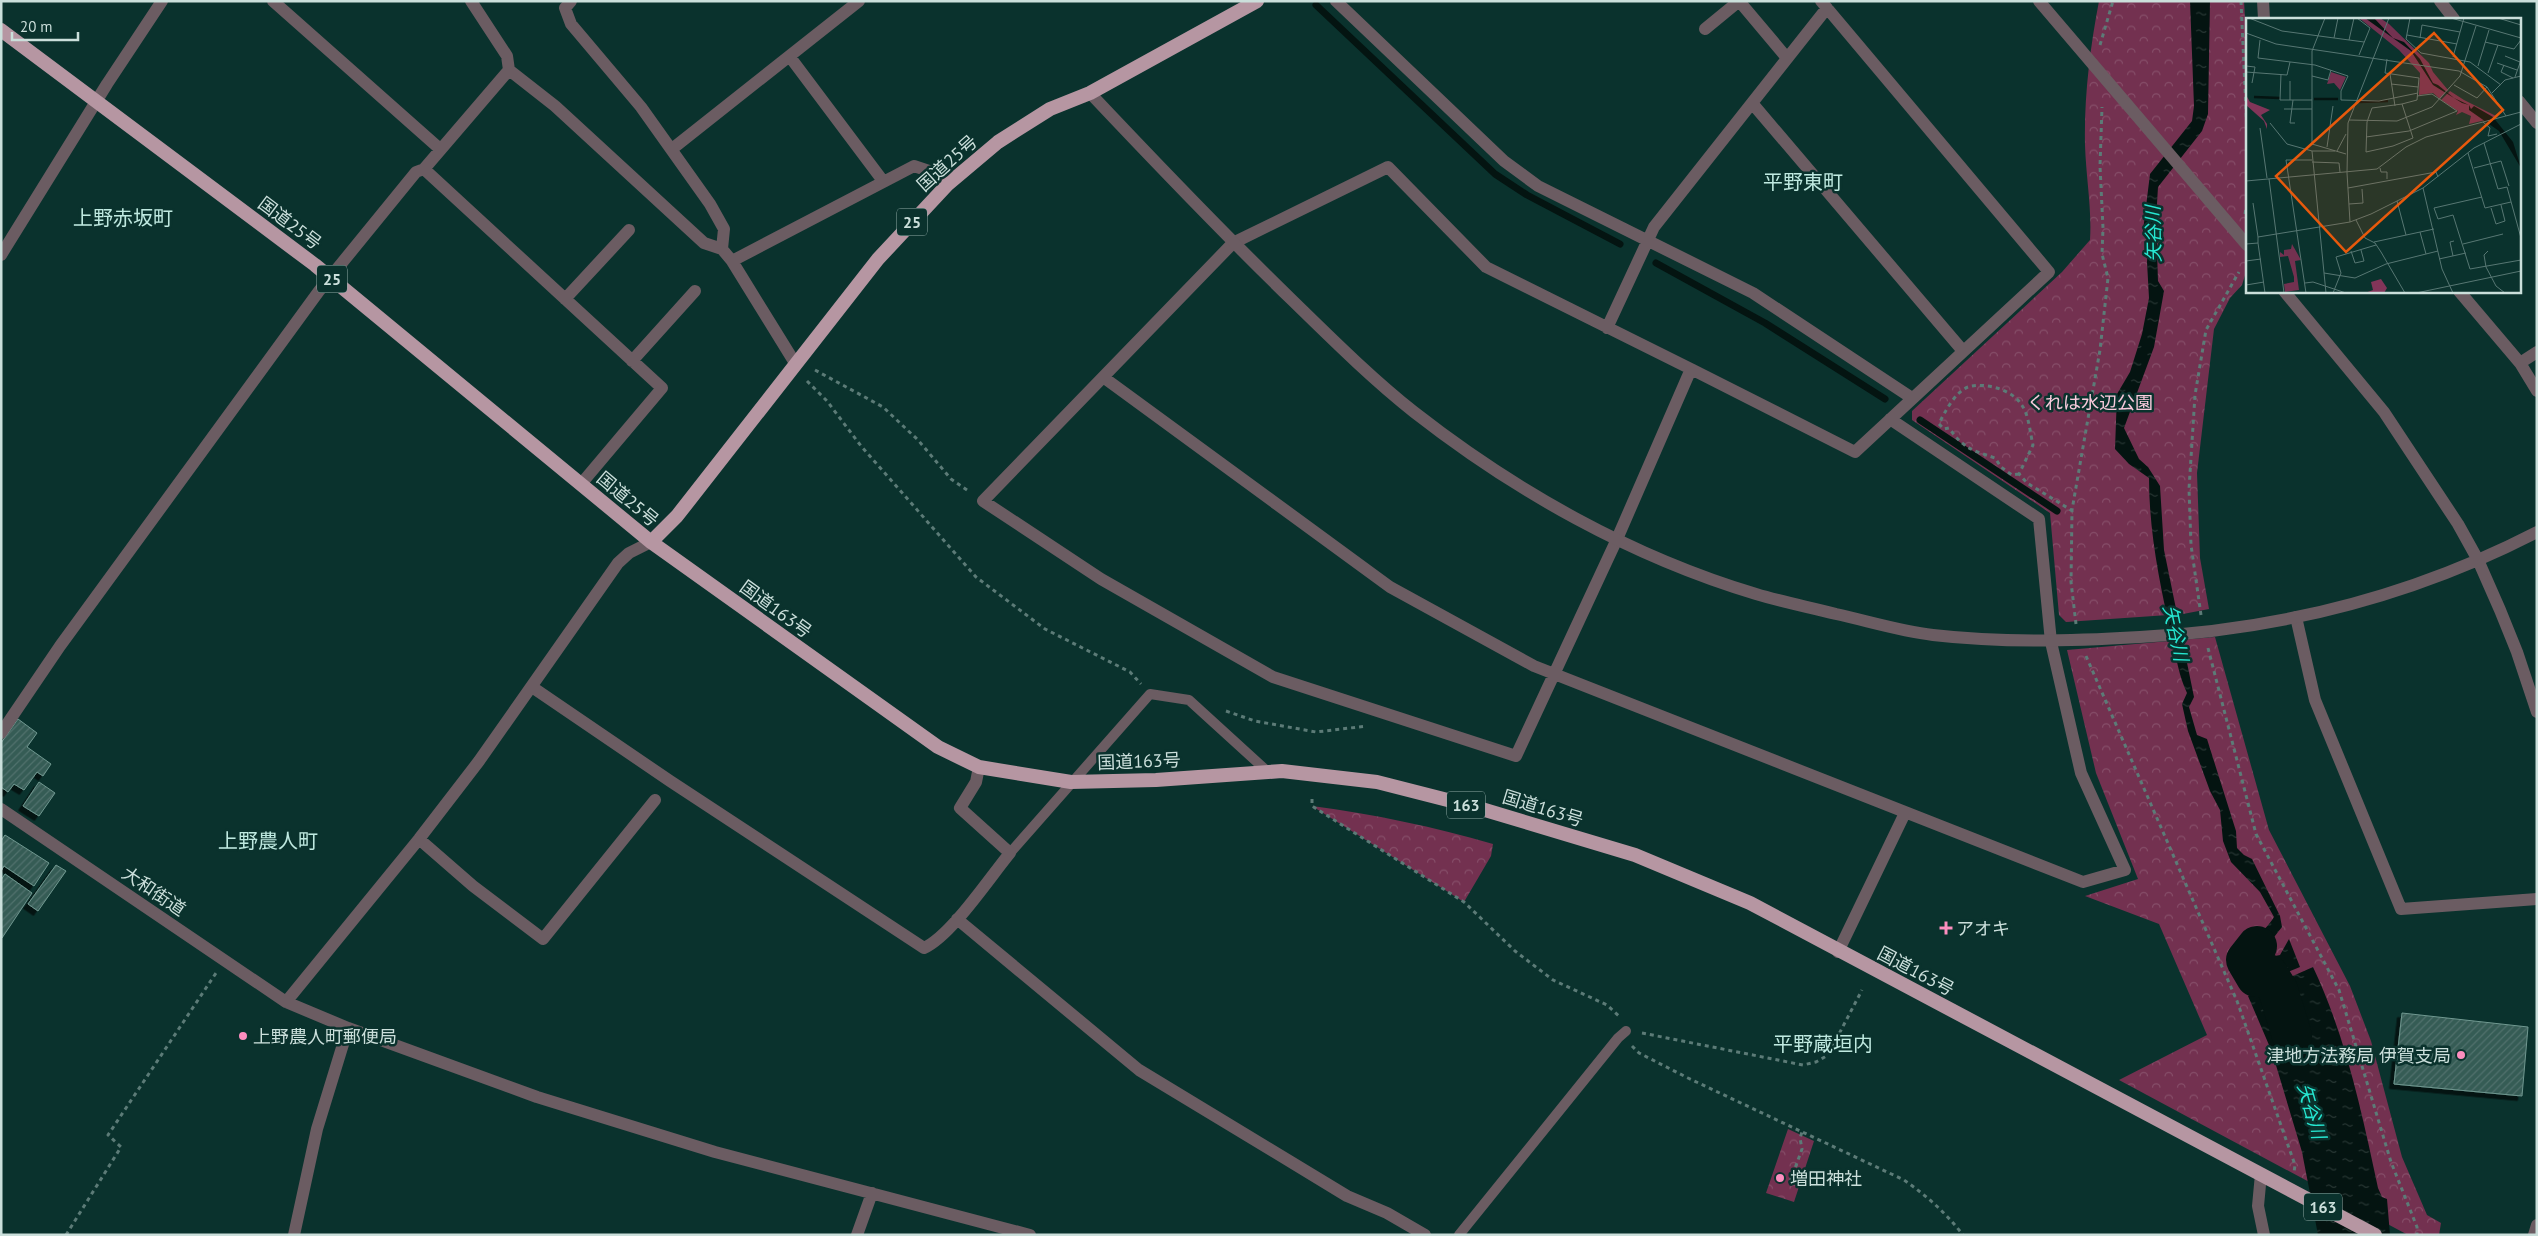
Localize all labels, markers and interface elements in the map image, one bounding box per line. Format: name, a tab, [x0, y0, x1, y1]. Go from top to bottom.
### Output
scale bar	[12, 10, 79, 42]
text: 20 m	[20, 17, 53, 36]
inset map	[2246, 18, 2520, 292]
street label: 国道25号	[912, 130, 982, 196]
district label: 平野東町	[1763, 169, 1843, 195]
street label: 国道25号	[254, 192, 326, 254]
water label: 矢谷川	[2140, 203, 2165, 263]
district label: 上野赤坂町	[73, 205, 173, 231]
road number: 25	[897, 208, 927, 236]
road number: 25	[317, 266, 347, 292]
park label: くれは水辺公園	[2027, 391, 2153, 414]
street label: 国道25号	[592, 467, 664, 531]
street label: 国道163号	[735, 575, 817, 643]
water label: 矢谷川	[2158, 603, 2194, 665]
street label: 国道163号	[1097, 748, 1181, 774]
street label: 国道163号	[1500, 785, 1586, 831]
road number: 163	[1447, 792, 1485, 818]
district label: 上野農人町	[218, 828, 318, 854]
street label: 大和街道	[118, 861, 190, 921]
place label: アオキ	[1956, 917, 2010, 940]
marker: アオキ	[1940, 922, 1952, 934]
street label: 国道163号	[1874, 941, 1958, 1001]
place label: 上野農人町郵便局	[253, 1025, 397, 1048]
marker: 上野農人町郵便局	[237, 1030, 249, 1042]
district label: 平野蔵垣内	[1773, 1031, 1873, 1057]
place label: 津地方法務局 伊賀支局	[2266, 1044, 2451, 1067]
marker: 津地方法務局 伊賀支局	[2455, 1049, 2467, 1061]
water label: 矢谷川	[2293, 1080, 2332, 1144]
place label: 増田神社	[1790, 1167, 1862, 1190]
marker: 増田神社	[1774, 1172, 1786, 1184]
road number: 163	[2304, 1194, 2342, 1220]

